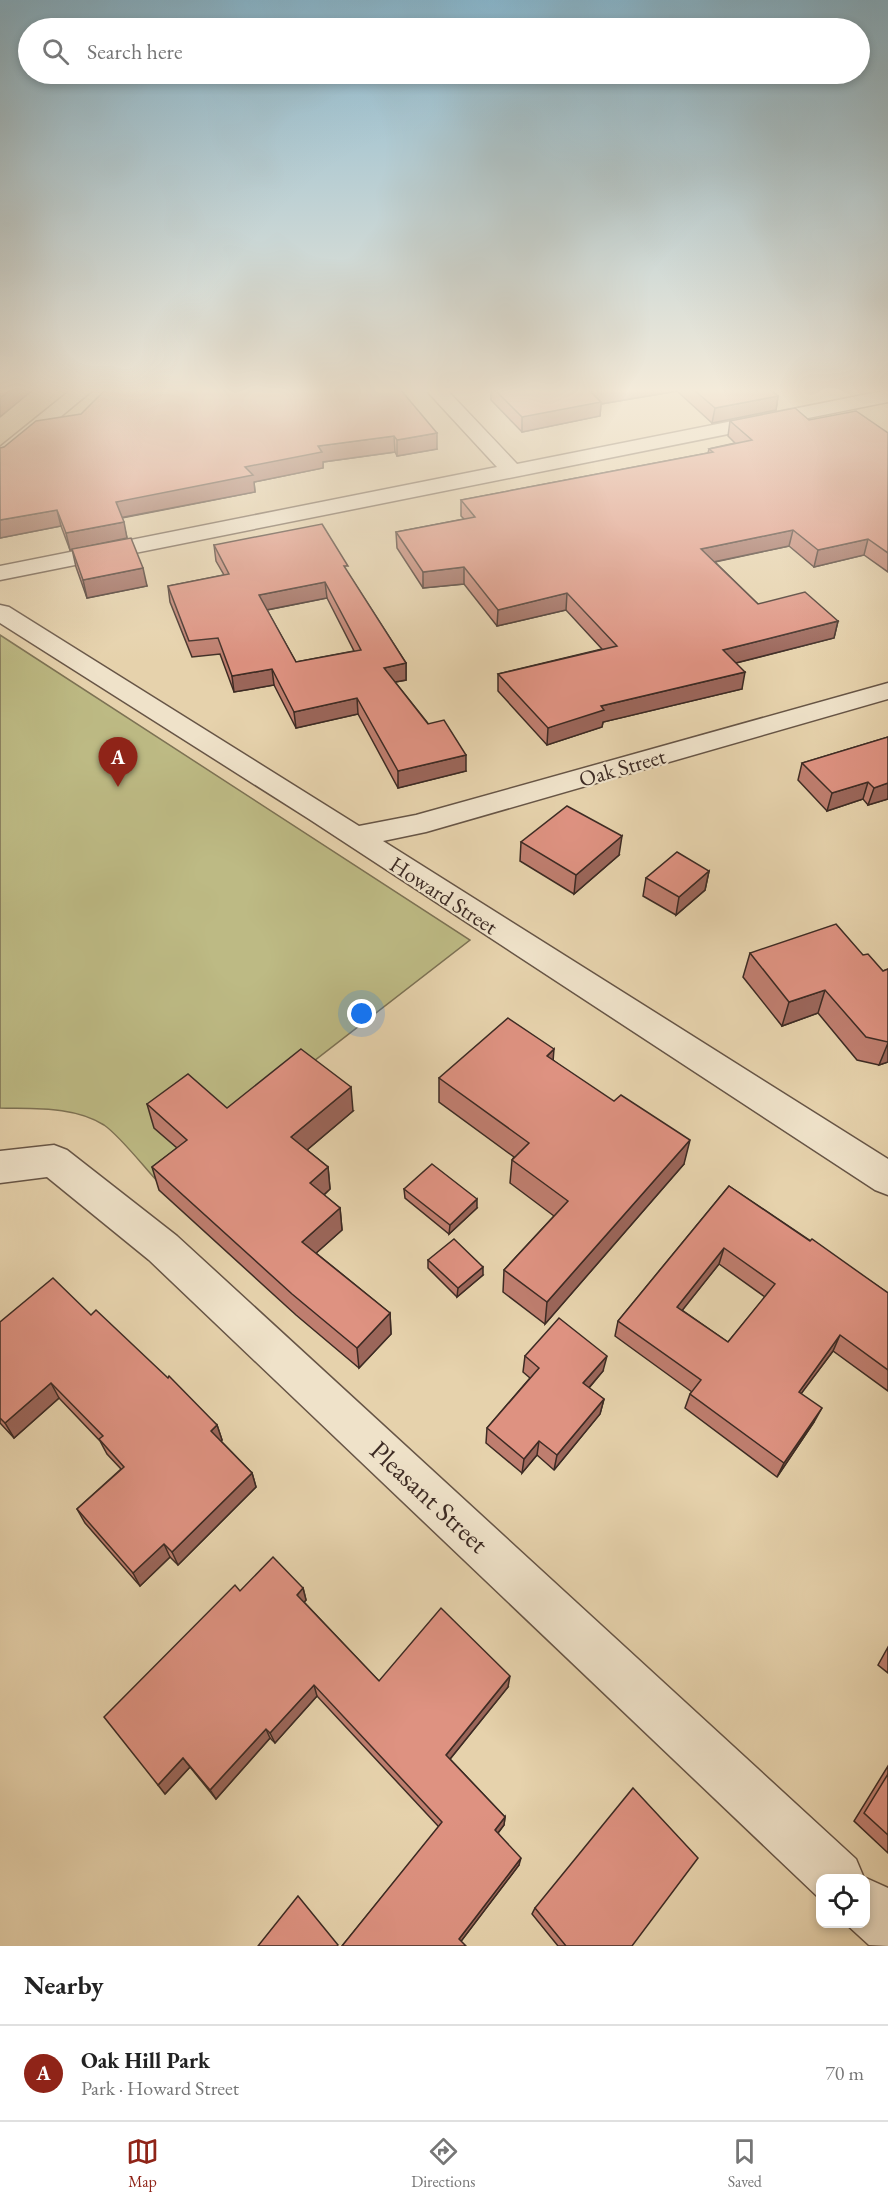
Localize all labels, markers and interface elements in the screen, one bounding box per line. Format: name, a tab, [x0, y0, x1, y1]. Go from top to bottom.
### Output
search box	[18, 18, 870, 84]
icon: search	[39, 35, 72, 68]
text: Search here	[87, 37, 182, 66]
pin: A	[98, 738, 138, 787]
street label: Oak Street	[576, 741, 669, 794]
street label: Howard Street	[384, 850, 503, 941]
your location	[347, 999, 376, 1028]
street label: Pleasant Street	[363, 1433, 496, 1561]
map controls	[816, 1874, 870, 1928]
button: locate	[816, 1874, 870, 1928]
text: Nearby	[24, 1968, 104, 2002]
text: Oak Hill Park	[81, 2046, 210, 2075]
text: A	[36, 2060, 51, 2086]
text: 70 m	[825, 2060, 864, 2086]
text: Park · Howard Street	[81, 2075, 239, 2101]
tab: Map	[126, 2135, 159, 2192]
tab: Directions	[411, 2135, 476, 2192]
tab: Saved	[728, 2135, 762, 2192]

